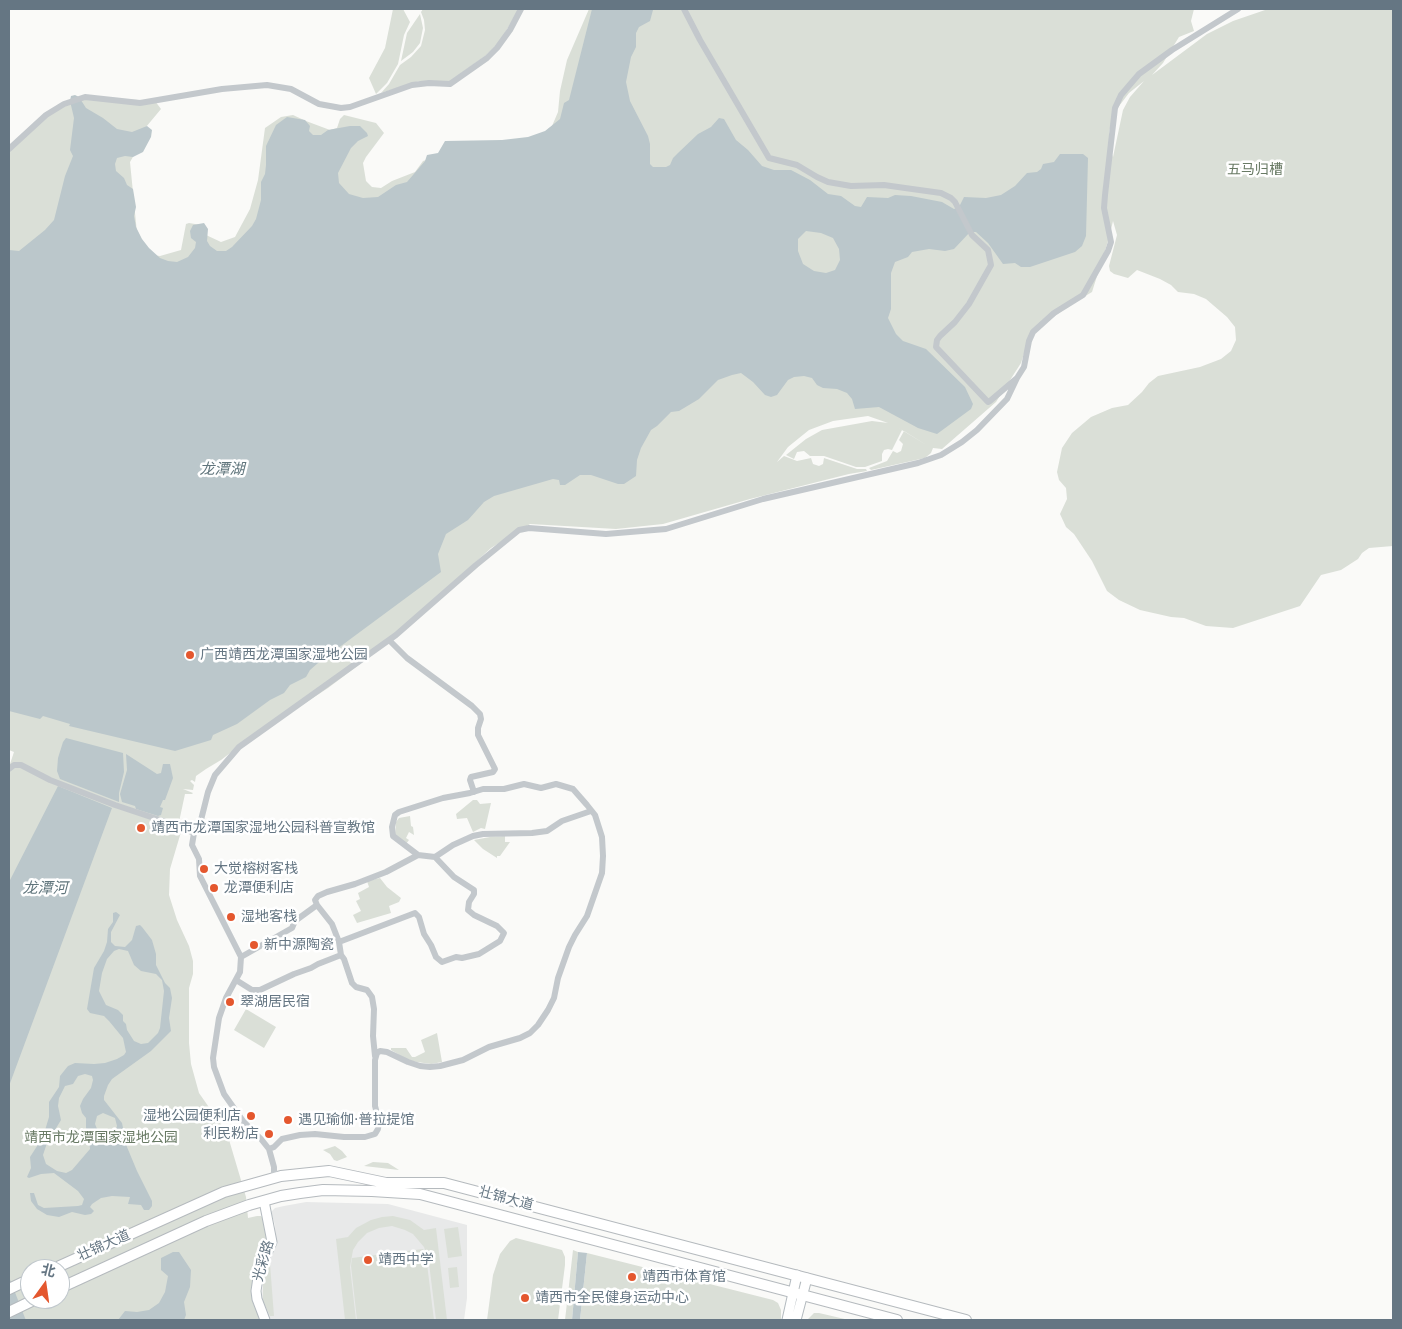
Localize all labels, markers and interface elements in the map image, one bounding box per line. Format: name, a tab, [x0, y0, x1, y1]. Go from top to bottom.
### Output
park label: 五马归槽	[1227, 162, 1283, 178]
water label: 龙潭湖	[200, 461, 244, 479]
place label: 广西靖西龙潭国家湿地公园	[200, 647, 368, 663]
marker: 广西靖西龙潭国家湿地公园	[184, 649, 196, 661]
place label: 靖西市龙潭国家湿地公园科普宣教馆	[151, 820, 375, 836]
marker: 靖西市龙潭国家湿地公园科普宣教馆	[135, 822, 147, 834]
place label: 大觉榕树客栈	[214, 861, 298, 877]
marker: 大觉榕树客栈	[198, 863, 210, 875]
water label: 龙潭河	[23, 880, 67, 898]
place label: 龙潭便利店	[224, 880, 294, 896]
marker: 龙潭便利店	[208, 882, 220, 894]
place label: 湿地客栈	[241, 909, 297, 925]
marker: 湿地客栈	[225, 911, 237, 923]
place label: 新中源陶瓷	[264, 937, 334, 953]
marker: 新中源陶瓷	[248, 939, 260, 951]
place label: 翠湖居民宿	[240, 994, 310, 1010]
marker: 翠湖居民宿	[224, 996, 236, 1008]
place label: 湿地公园便利店	[143, 1108, 241, 1124]
marker: 湿地公园便利店	[245, 1110, 257, 1122]
place label: 遇见瑜伽·普拉提馆	[298, 1112, 414, 1128]
marker: 遇见瑜伽·普拉提馆	[282, 1114, 294, 1126]
place label: 利民粉店	[203, 1126, 259, 1142]
marker: 利民粉店	[263, 1128, 275, 1140]
park label: 靖西市龙潭国家湿地公园	[24, 1130, 178, 1146]
street label: 壮锦大道	[477, 1184, 535, 1214]
street label: 壮锦大道	[75, 1227, 133, 1265]
street label: 光彩路	[250, 1238, 278, 1284]
place label: 靖西中学	[378, 1252, 434, 1268]
marker: 靖西中学	[362, 1254, 374, 1266]
north arrow	[20, 1259, 70, 1309]
text: 北	[40, 1261, 57, 1280]
place label: 靖西市体育馆	[642, 1269, 726, 1285]
marker: 靖西市体育馆	[626, 1271, 638, 1283]
place label: 靖西市全民健身运动中心	[535, 1290, 689, 1306]
marker: 靖西市全民健身运动中心	[519, 1292, 531, 1304]

